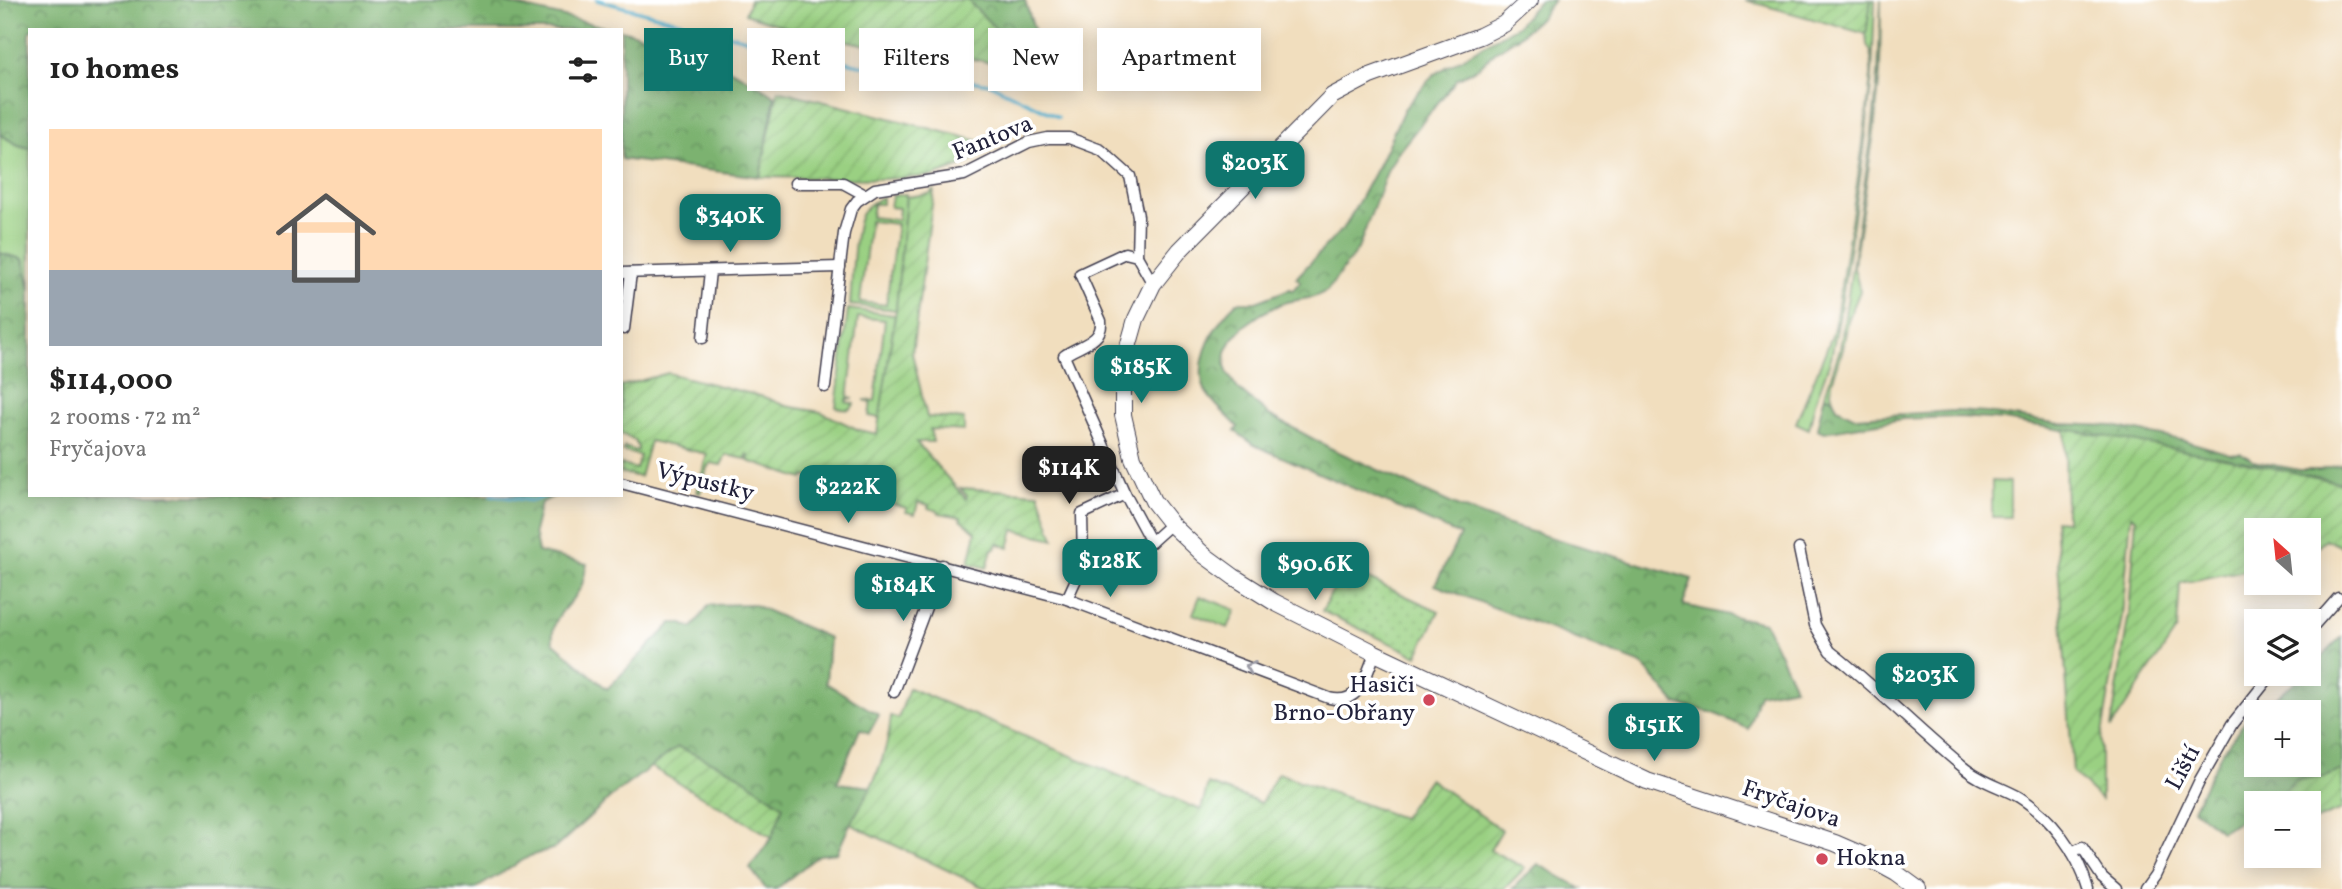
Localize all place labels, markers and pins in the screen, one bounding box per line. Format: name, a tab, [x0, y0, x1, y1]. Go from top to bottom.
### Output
pin: $203K	[1206, 142, 1304, 201]
pin: $340K	[681, 194, 779, 254]
pin: $185K	[1092, 346, 1190, 405]
pin: $114K	[1020, 447, 1118, 506]
pin: $222K	[799, 466, 897, 525]
pin: $128K	[1061, 540, 1159, 599]
pin: $90.6K	[1258, 542, 1372, 602]
pin: $184K	[854, 564, 952, 623]
pin: $203K	[1876, 654, 1974, 713]
place label: Hasiči Brno-Obřany	[1273, 669, 1415, 731]
marker: Hasiči Brno-Obřany	[1421, 692, 1437, 708]
pin: $151K	[1605, 704, 1703, 763]
place label: Hokna	[1836, 842, 1906, 876]
marker: Hokna	[1814, 851, 1830, 867]

